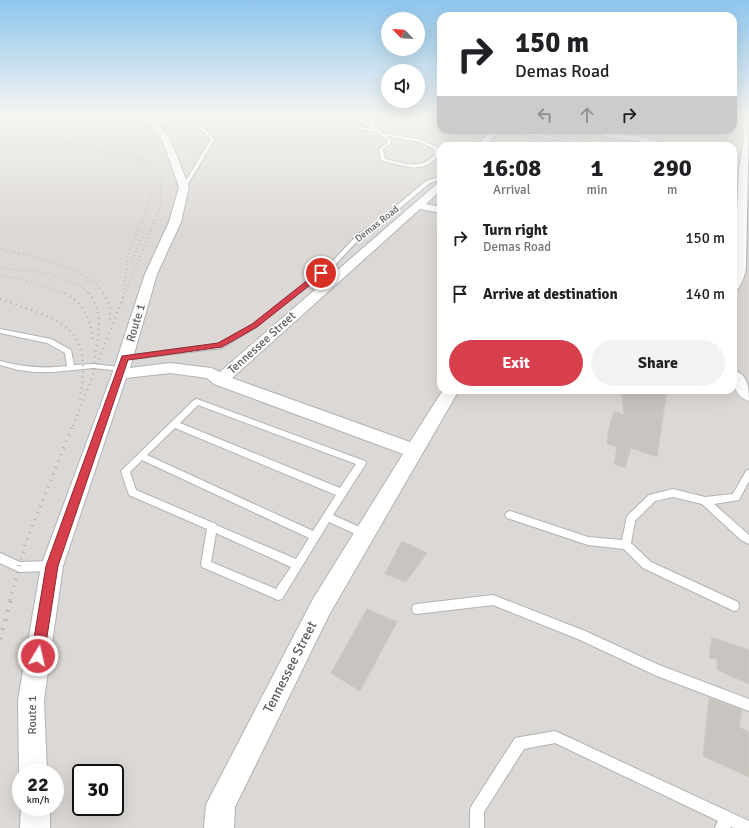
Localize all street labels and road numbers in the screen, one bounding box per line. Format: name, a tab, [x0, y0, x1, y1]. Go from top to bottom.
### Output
street label: Demas Road	[353, 203, 401, 245]
street label: Route 1	[123, 302, 149, 344]
street label: Tennessee Street	[225, 309, 299, 377]
street label: Tennessee Street	[260, 618, 321, 716]
street label: Route 1	[25, 695, 40, 735]

